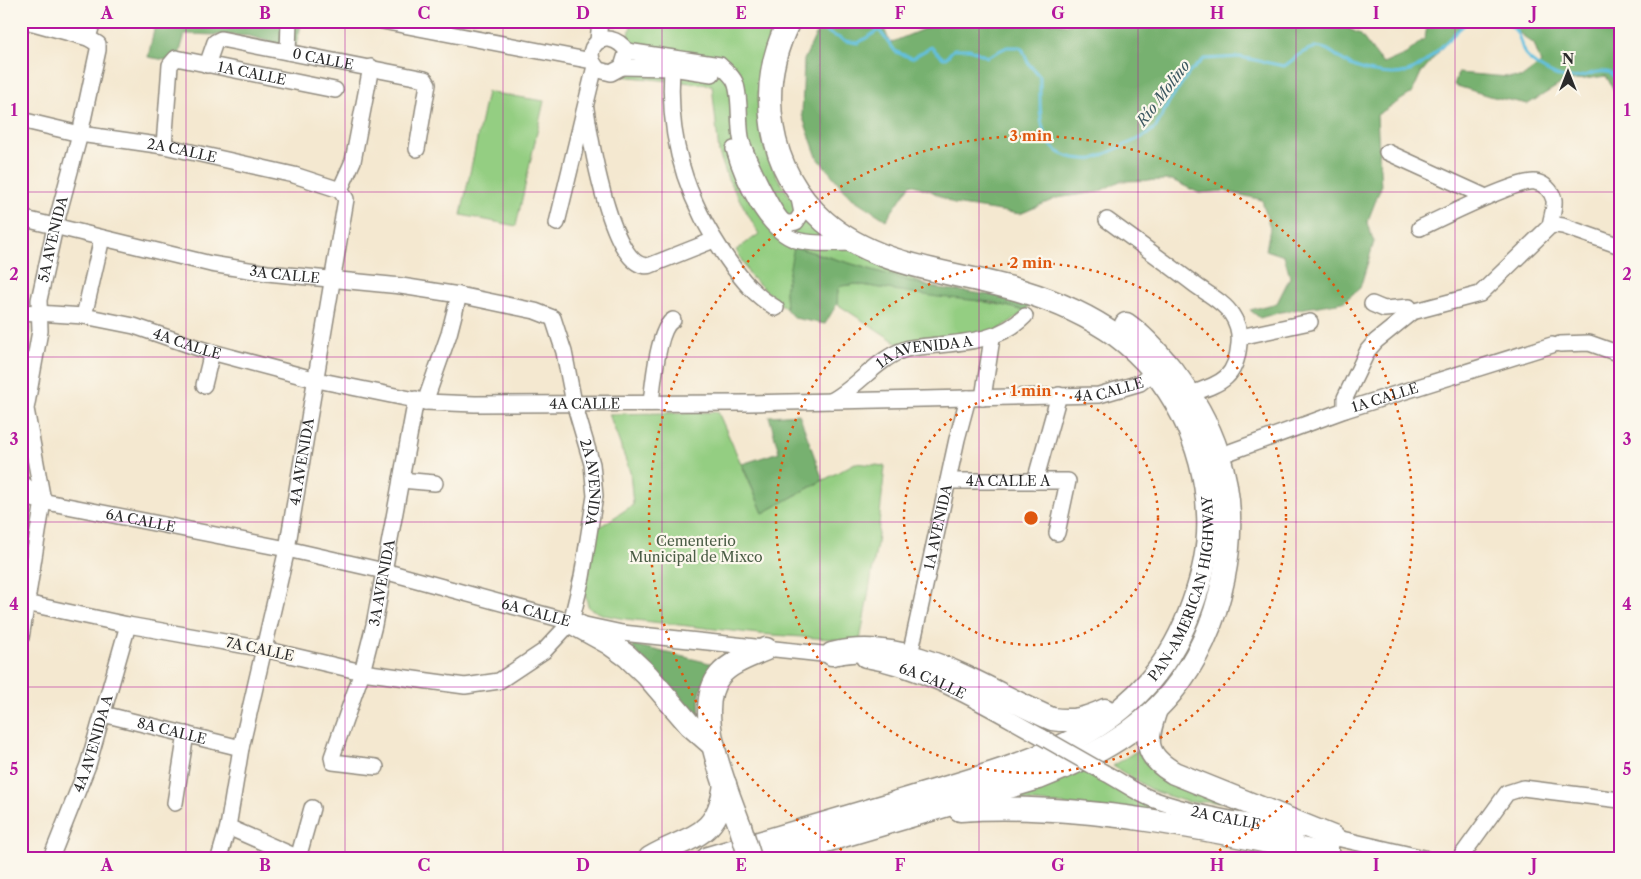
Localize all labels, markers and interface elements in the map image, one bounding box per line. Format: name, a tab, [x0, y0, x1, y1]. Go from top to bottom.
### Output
text: A	[100, 3, 114, 23]
text: B	[259, 3, 271, 23]
text: C	[418, 3, 430, 23]
text: D	[576, 3, 590, 23]
text: E	[735, 3, 747, 23]
text: F	[895, 3, 906, 23]
text: G	[1051, 3, 1065, 23]
text: H	[1210, 3, 1224, 23]
text: I	[1373, 3, 1380, 23]
text: J	[1528, 3, 1537, 23]
street label: 0 CALLE	[291, 44, 355, 74]
north arrow	[1544, 48, 1594, 98]
text: N	[1562, 50, 1574, 68]
water label: Río Molino	[1132, 56, 1194, 130]
street label: 1A CALLE	[216, 58, 288, 89]
text: 1	[10, 100, 18, 120]
text: 1	[1623, 100, 1631, 120]
text: 3 min	[1010, 126, 1053, 145]
street label: 2A CALLE	[146, 135, 219, 167]
street label: 5A AVENIDA	[34, 194, 72, 284]
text: 2 min	[1009, 253, 1053, 272]
street label: 3A CALLE	[248, 261, 321, 287]
text: 2	[9, 264, 19, 284]
text: 2	[1622, 264, 1632, 284]
street label: 4A CALLE	[150, 324, 223, 363]
street label: 1A AVENIDA A	[872, 332, 975, 372]
street label: 4A CALLE	[1074, 373, 1146, 405]
street label: 1A CALLE	[1349, 378, 1421, 416]
text: 1 min	[1010, 381, 1052, 400]
street label: 4A CALLE	[549, 394, 620, 413]
street label: 4A AVENIDA	[285, 416, 318, 507]
text: 3	[9, 429, 19, 449]
text: 3	[1622, 429, 1632, 449]
street label: 2A AVENIDA	[576, 437, 604, 528]
street label: 4A CALLE A	[966, 472, 1051, 490]
street label: 1A AVENIDA	[920, 482, 956, 571]
street label: PAN-AMERICAN HIGHWAY	[1144, 494, 1217, 685]
street label: 6A CALLE	[104, 505, 177, 536]
centre of rings	[1022, 509, 1040, 527]
park label: Cementerio Municipal de Mixco	[629, 532, 763, 566]
street label: 3A AVENIDA	[365, 537, 399, 628]
text: 4	[9, 594, 19, 614]
street label: 6A CALLE	[499, 594, 573, 630]
text: 4	[1622, 594, 1632, 614]
street label: 7A CALLE	[224, 633, 296, 665]
street label: 6A CALLE	[897, 659, 969, 703]
street label: 4A AVENIDA A	[69, 692, 117, 795]
street label: 8A CALLE	[135, 714, 209, 748]
text: 5	[10, 759, 19, 779]
text: 5	[1623, 759, 1632, 779]
street label: 2A CALLE	[1189, 802, 1262, 833]
text: A	[100, 855, 114, 875]
text: B	[259, 855, 271, 875]
text: C	[418, 855, 430, 875]
text: D	[576, 855, 590, 875]
text: E	[735, 855, 747, 875]
text: F	[895, 855, 906, 875]
text: G	[1051, 855, 1065, 875]
text: H	[1210, 855, 1224, 875]
text: I	[1373, 855, 1380, 875]
text: J	[1528, 855, 1537, 875]

